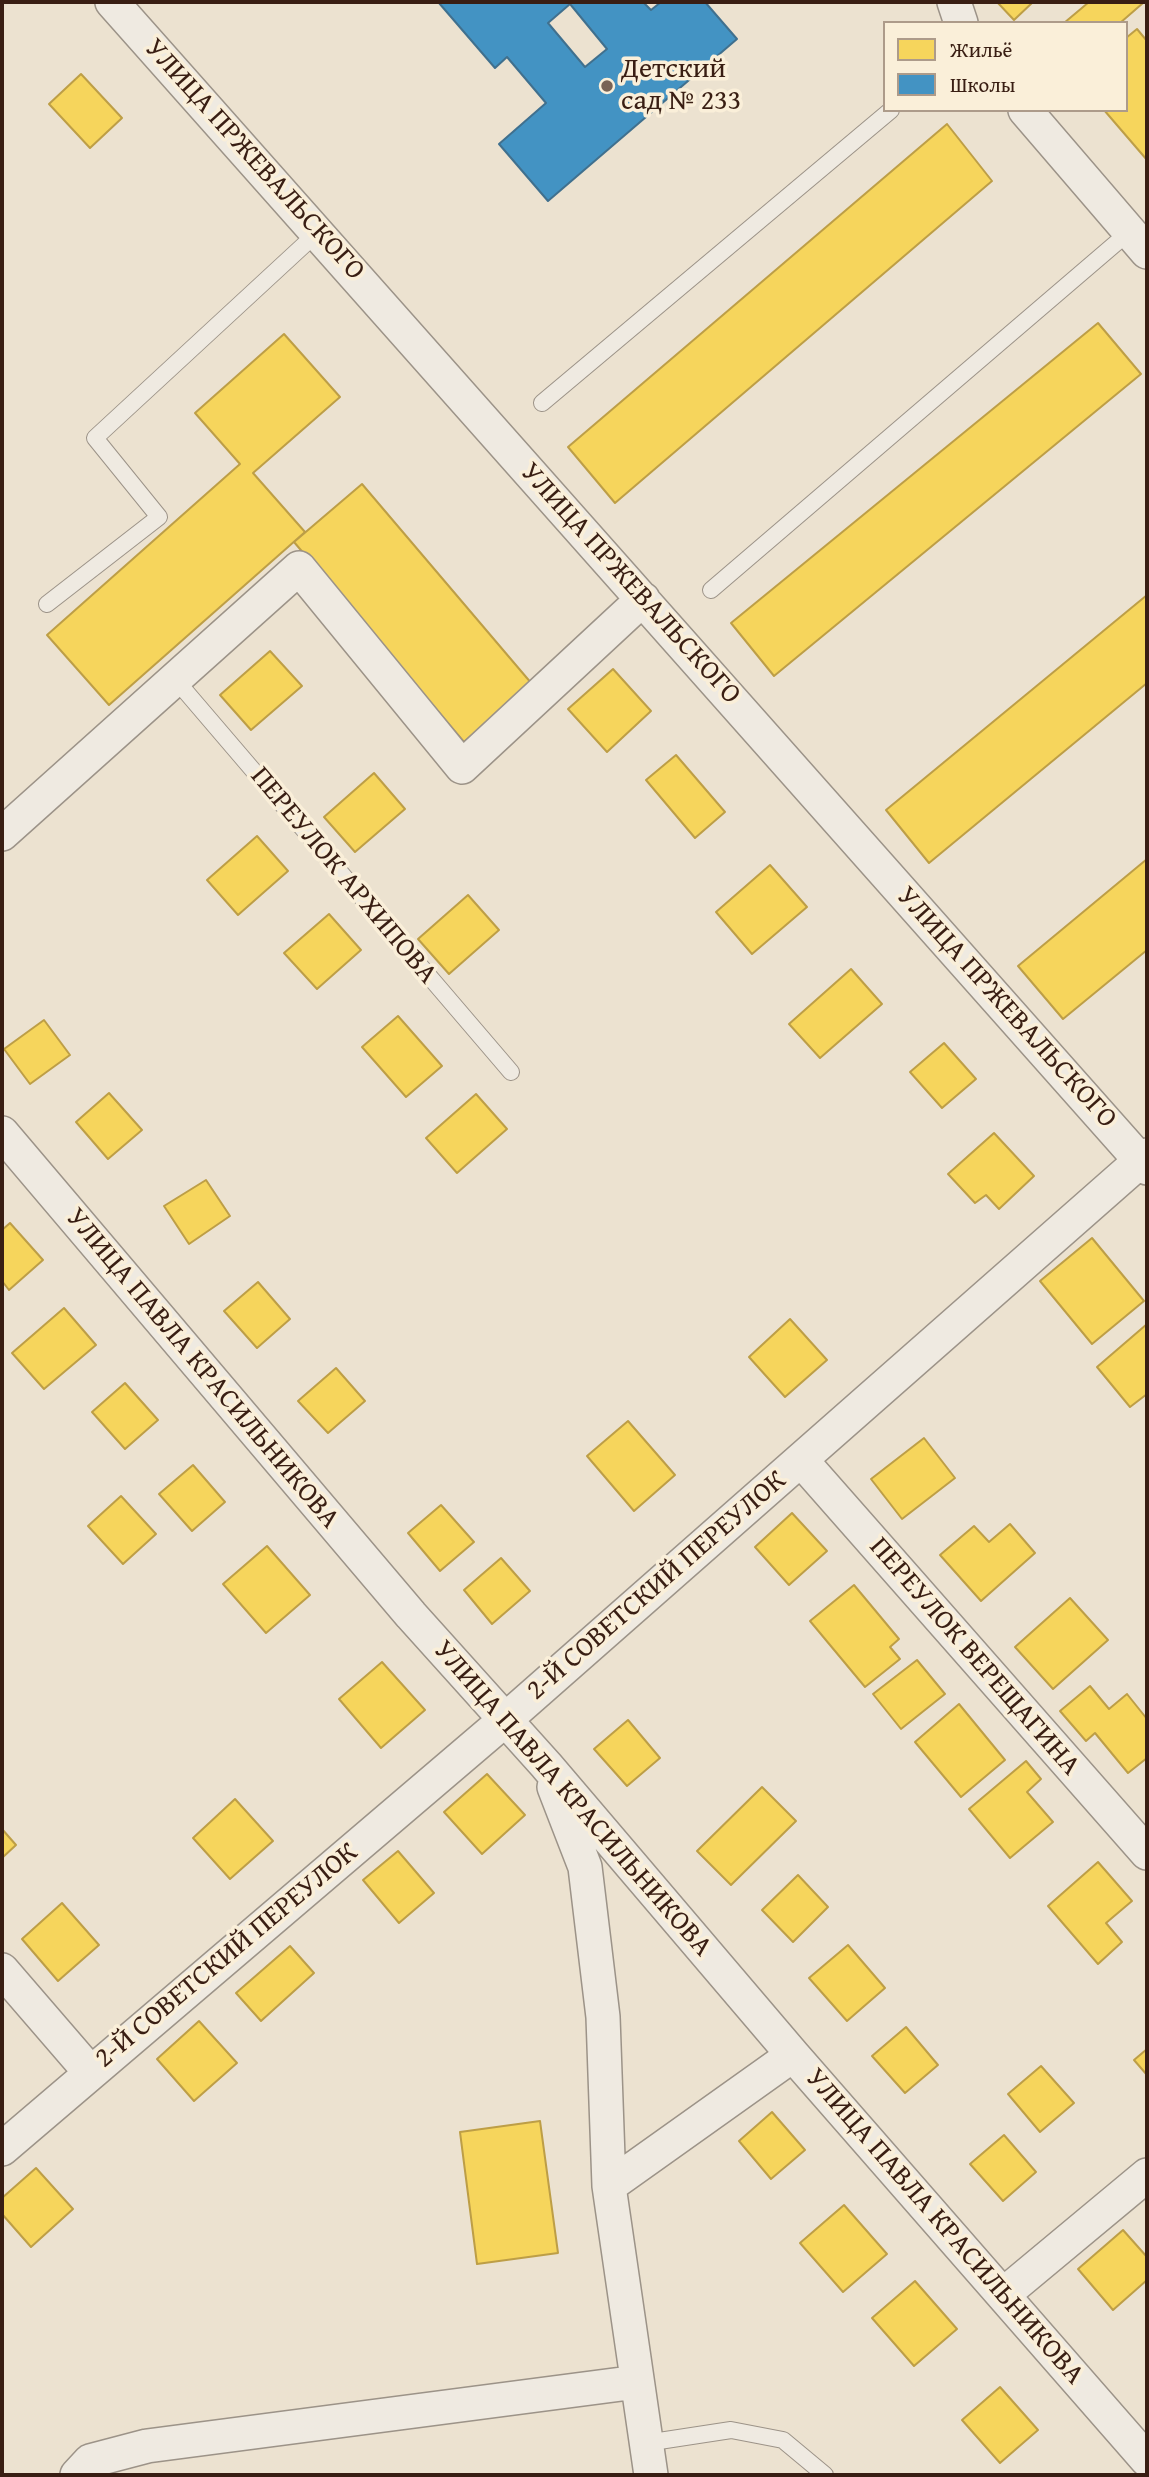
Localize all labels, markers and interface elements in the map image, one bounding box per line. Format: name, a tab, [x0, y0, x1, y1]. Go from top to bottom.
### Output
legend	[883, 21, 1128, 112]
street label: УЛИЦА ПРЖЕВАЛЬСКОГО	[137, 32, 371, 288]
text: Жильё	[950, 34, 1012, 65]
place label: Детский сад № 233	[621, 53, 741, 119]
text: Школы	[950, 69, 1016, 100]
marker: Детский сад № 233	[599, 78, 615, 94]
street label: УЛИЦА ПРЖЕВАЛЬСКОГО	[513, 456, 747, 712]
street label: ПЕРЕУЛОК АРХИПОВА	[242, 761, 444, 991]
street label: УЛИЦА ПРЖЕВАЛЬСКОГО	[889, 880, 1123, 1136]
street label: УЛИЦА ПАВЛА КРАСИЛЬНИКОВА	[58, 1202, 346, 1536]
street label: 2-Й СОВЕТСКИЙ ПЕРЕУЛОК	[520, 1464, 794, 1708]
street label: ПЕРЕУЛОК ВЕРЕЩАГИНА	[861, 1531, 1087, 1783]
street label: УЛИЦА ПАВЛА КРАСИЛЬНИКОВА	[425, 1634, 719, 1964]
street label: 2-Й СОВЕТСКИЙ ПЕРЕУЛОК	[89, 1836, 365, 2076]
street label: УЛИЦА ПАВЛА КРАСИЛЬНИКОВА	[797, 2062, 1091, 2392]

